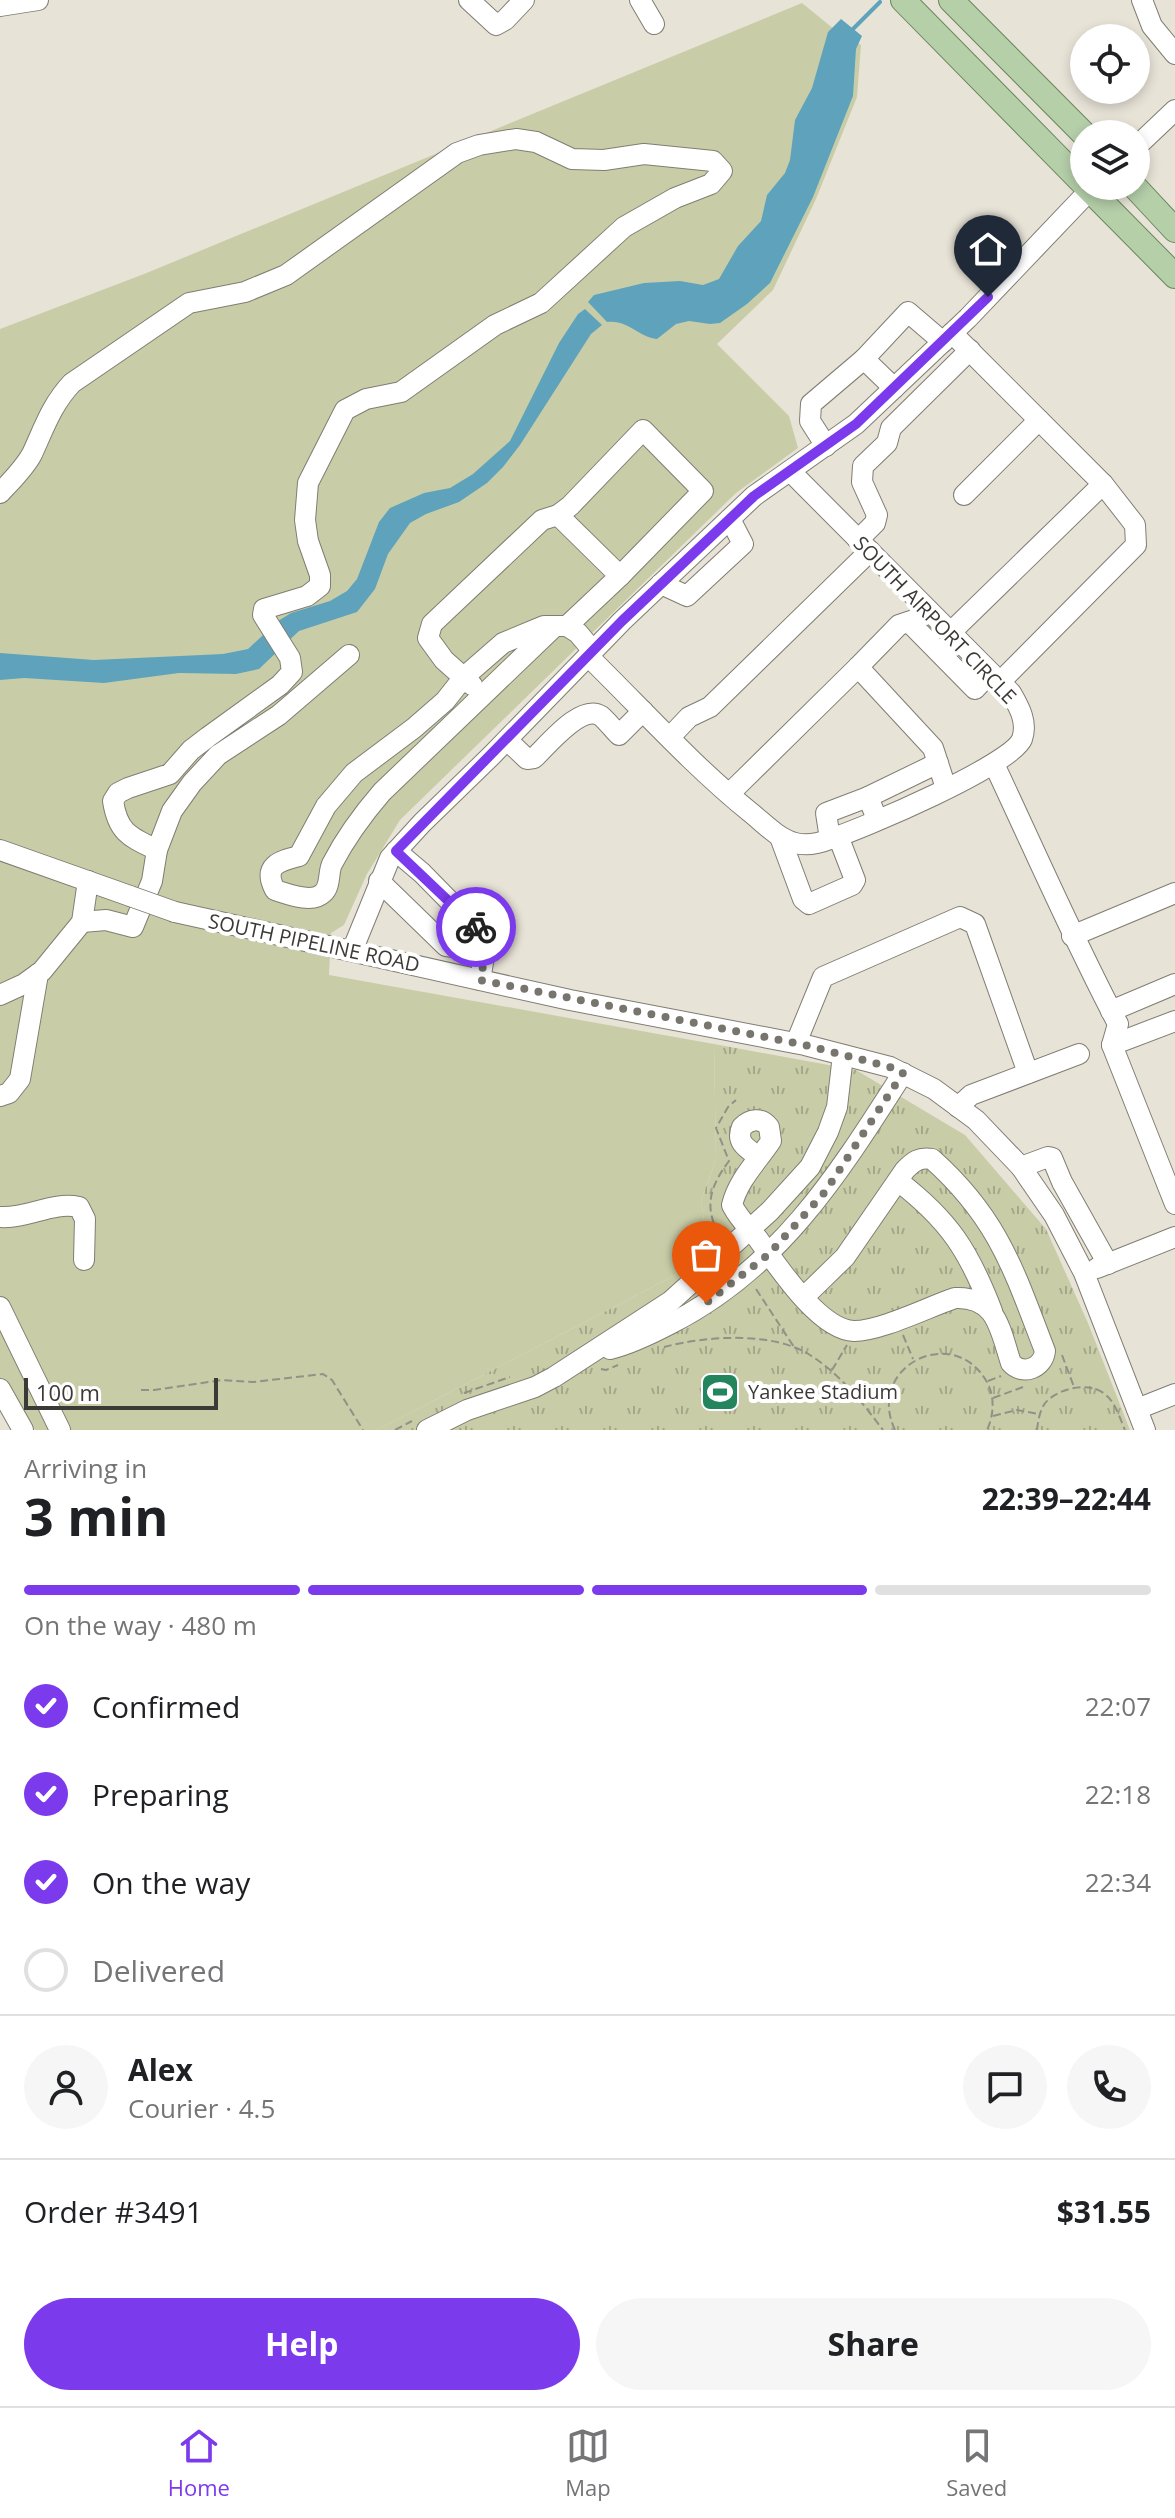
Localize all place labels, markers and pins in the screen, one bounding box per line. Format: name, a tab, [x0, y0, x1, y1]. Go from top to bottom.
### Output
pin	[954, 215, 1022, 297]
pin	[672, 1221, 740, 1303]
sports icon: Yankee Stadium	[699, 1371, 741, 1413]
place label: Yankee Stadium	[748, 1378, 898, 1405]

